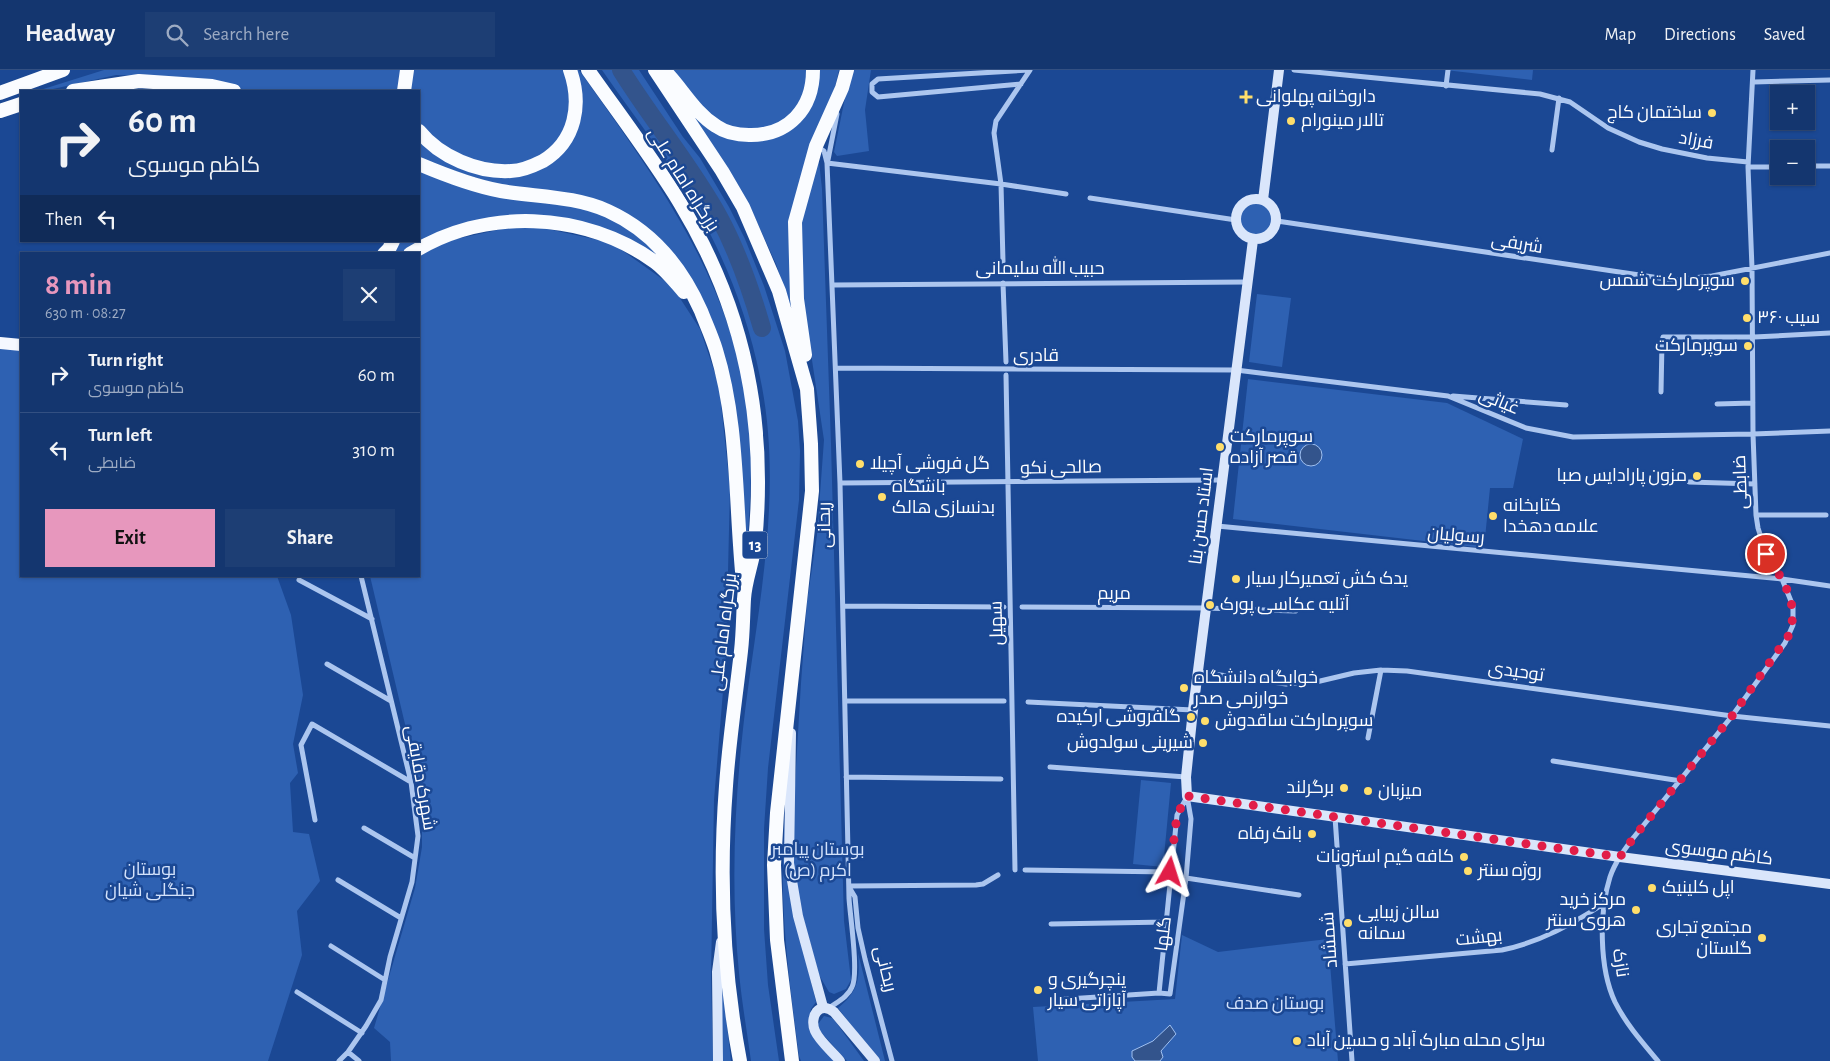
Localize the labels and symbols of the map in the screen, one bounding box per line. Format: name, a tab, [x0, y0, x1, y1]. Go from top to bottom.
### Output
place label: داروخانه پهلوانی	[1256, 88, 1376, 108]
marker: داروخانه پهلوانی	[1240, 91, 1252, 103]
place label: ساختمان کاج	[1607, 104, 1702, 124]
marker: ساختمان کاج	[1706, 107, 1718, 119]
place label: تالار مینورام	[1301, 112, 1384, 132]
marker: تالار مینورام	[1285, 115, 1297, 127]
street label: بزرگراه امام علی	[642, 125, 722, 236]
street label: فرزاد	[1677, 129, 1715, 154]
street label: شریفی	[1490, 230, 1544, 258]
street label: حبیب الله سلیمانی	[976, 256, 1104, 279]
place label: سوپرمارکت شمس	[1599, 271, 1735, 292]
marker: سوپرمارکت شمس	[1739, 275, 1751, 287]
place label: سیب ٣۶٠	[1757, 309, 1820, 327]
marker: سیب ٣۶٠	[1741, 312, 1753, 324]
place label: سوپرمارکت	[1655, 337, 1738, 357]
marker: سوپرمارکت	[1742, 340, 1754, 352]
street label: قادری	[1013, 347, 1059, 366]
street label: غیاثی	[1476, 385, 1522, 419]
place label: سوپرمارکت قصر آزاده	[1230, 428, 1313, 468]
marker: سوپرمارکت قصر آزاده	[1214, 441, 1226, 453]
place label: گل فروشی آچیلا	[870, 453, 990, 475]
street label: ضابطی	[1731, 455, 1752, 509]
marker: گل فروشی آچیلا	[854, 458, 866, 470]
street label: صالحی نکو	[1020, 458, 1102, 479]
street label: استاد حسن بنا	[1187, 466, 1218, 566]
place label: مزون پارادایس صبا	[1556, 467, 1687, 487]
marker: مزون پارادایس صبا	[1691, 470, 1703, 482]
place label: باشگاه بدنسازی هالک	[892, 477, 995, 518]
marker: باشگاه بدنسازی هالک	[876, 491, 888, 503]
place label: کتابخانه علامه دهخدا	[1503, 497, 1599, 536]
street label: ریحانی	[816, 502, 835, 548]
marker: کتابخانه علامه دهخدا	[1487, 510, 1499, 522]
street label: رسولیان	[1426, 525, 1485, 548]
road number: 13	[742, 532, 768, 558]
pin	[1745, 533, 1787, 575]
place label: یدک کش تعمیرکار سیار	[1245, 569, 1408, 589]
street label: بزرگراه امام علی	[708, 572, 742, 692]
marker: یدک کش تعمیرکار سیار	[1230, 573, 1242, 585]
street label: مریم	[1097, 585, 1131, 605]
place label: آتلیه عکاسی پورک	[1220, 594, 1350, 616]
marker: آتلیه عکاسی پورک	[1204, 599, 1216, 611]
street label: سهیل	[988, 601, 1007, 645]
street label: توحیدی	[1487, 659, 1545, 686]
place label: خوابگاه دانشگاه خوارزمی صدر	[1193, 668, 1318, 709]
marker: خوابگاه دانشگاه خوارزمی صدر	[1178, 682, 1190, 694]
place label: گلفروشی ارکیده	[1057, 707, 1181, 727]
marker: گلفروشی ارکیده	[1185, 711, 1197, 723]
place label: سوپرمارکت ساقدوش	[1215, 711, 1373, 732]
marker: سوپرمارکت ساقدوش	[1199, 715, 1211, 727]
street label: شهرک دقایقی	[401, 724, 439, 832]
place label: شیرینی سولدوش	[1067, 733, 1193, 753]
marker: شیرینی سولدوش	[1197, 737, 1209, 749]
place label: برگرلند	[1286, 779, 1334, 798]
marker: برگرلند	[1338, 782, 1350, 794]
place label: میزبان	[1378, 782, 1422, 801]
marker: میزبان	[1362, 785, 1374, 797]
place label: بانک رفاه	[1238, 825, 1302, 844]
marker: بانک رفاه	[1306, 828, 1318, 840]
street label: کاظم موسوی	[1664, 837, 1774, 871]
park label: بوستان پیامبر اکرم (ص)	[770, 841, 865, 882]
position arrow	[1143, 845, 1195, 897]
place label: کافه گیم استرونات	[1316, 848, 1454, 868]
marker: کافه گیم استرونات	[1458, 851, 1470, 863]
park label: بوستان جنگلی شیان	[105, 861, 195, 901]
place label: روژه سنتر	[1477, 861, 1542, 881]
marker: روژه سنتر	[1462, 865, 1474, 877]
place label: اپل کلینیک	[1662, 879, 1735, 899]
marker: اپل کلینیک	[1646, 882, 1658, 894]
place label: مرکز خرید هروی سنتر	[1545, 891, 1626, 931]
place label: سالن زیبایی سمانه	[1358, 904, 1440, 943]
marker: مرکز خرید هروی سنتر	[1630, 904, 1642, 916]
street label: شمشاد	[1318, 911, 1341, 969]
street label: گلها	[1153, 916, 1176, 953]
marker: سالن زیبایی سمانه	[1342, 917, 1354, 929]
place label: مجتمع تجاری گلستان	[1656, 919, 1752, 959]
street label: بهشت	[1455, 926, 1503, 950]
marker: مجتمع تجاری گلستان	[1756, 932, 1768, 944]
street label: ریحانی	[870, 944, 899, 994]
street label: نازک	[1608, 947, 1631, 979]
place label: پنچرگیری و آپاراتی سیار	[1047, 971, 1127, 1012]
marker: پنچرگیری و آپاراتی سیار	[1032, 984, 1044, 996]
park label: بوستان صدف	[1226, 995, 1324, 1014]
place label: سرای محله مبارک آباد و حسین آباد	[1307, 1030, 1546, 1051]
marker: سرای محله مبارک آباد و حسین آباد	[1291, 1035, 1303, 1047]

